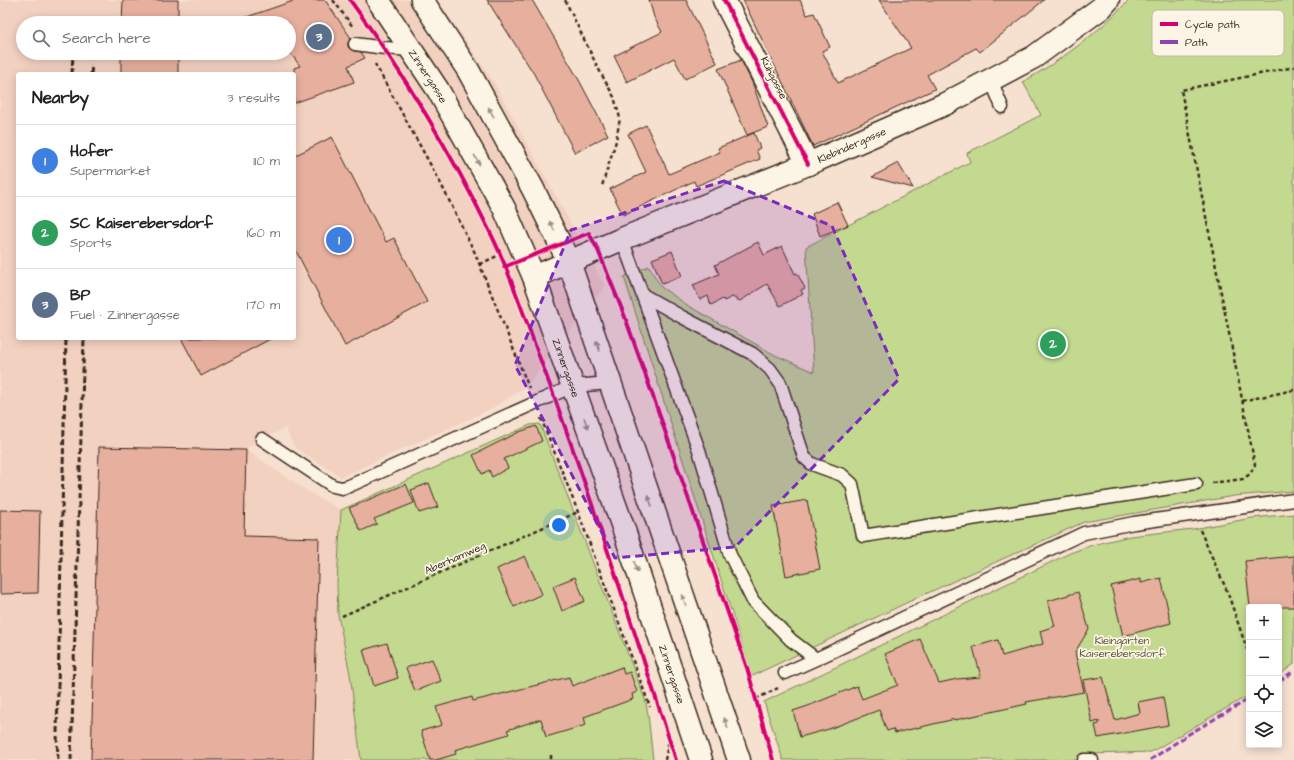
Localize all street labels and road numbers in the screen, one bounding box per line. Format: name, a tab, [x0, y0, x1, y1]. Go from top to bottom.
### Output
street label: Zinnergasse	[405, 46, 451, 106]
street label: Kühgasse	[756, 54, 791, 102]
street label: Klebindergasse	[815, 123, 888, 167]
street label: Zinnergasse	[549, 336, 584, 399]
street label: Aberhamweg	[422, 538, 489, 579]
street label: Zinnergasse	[655, 642, 689, 706]

